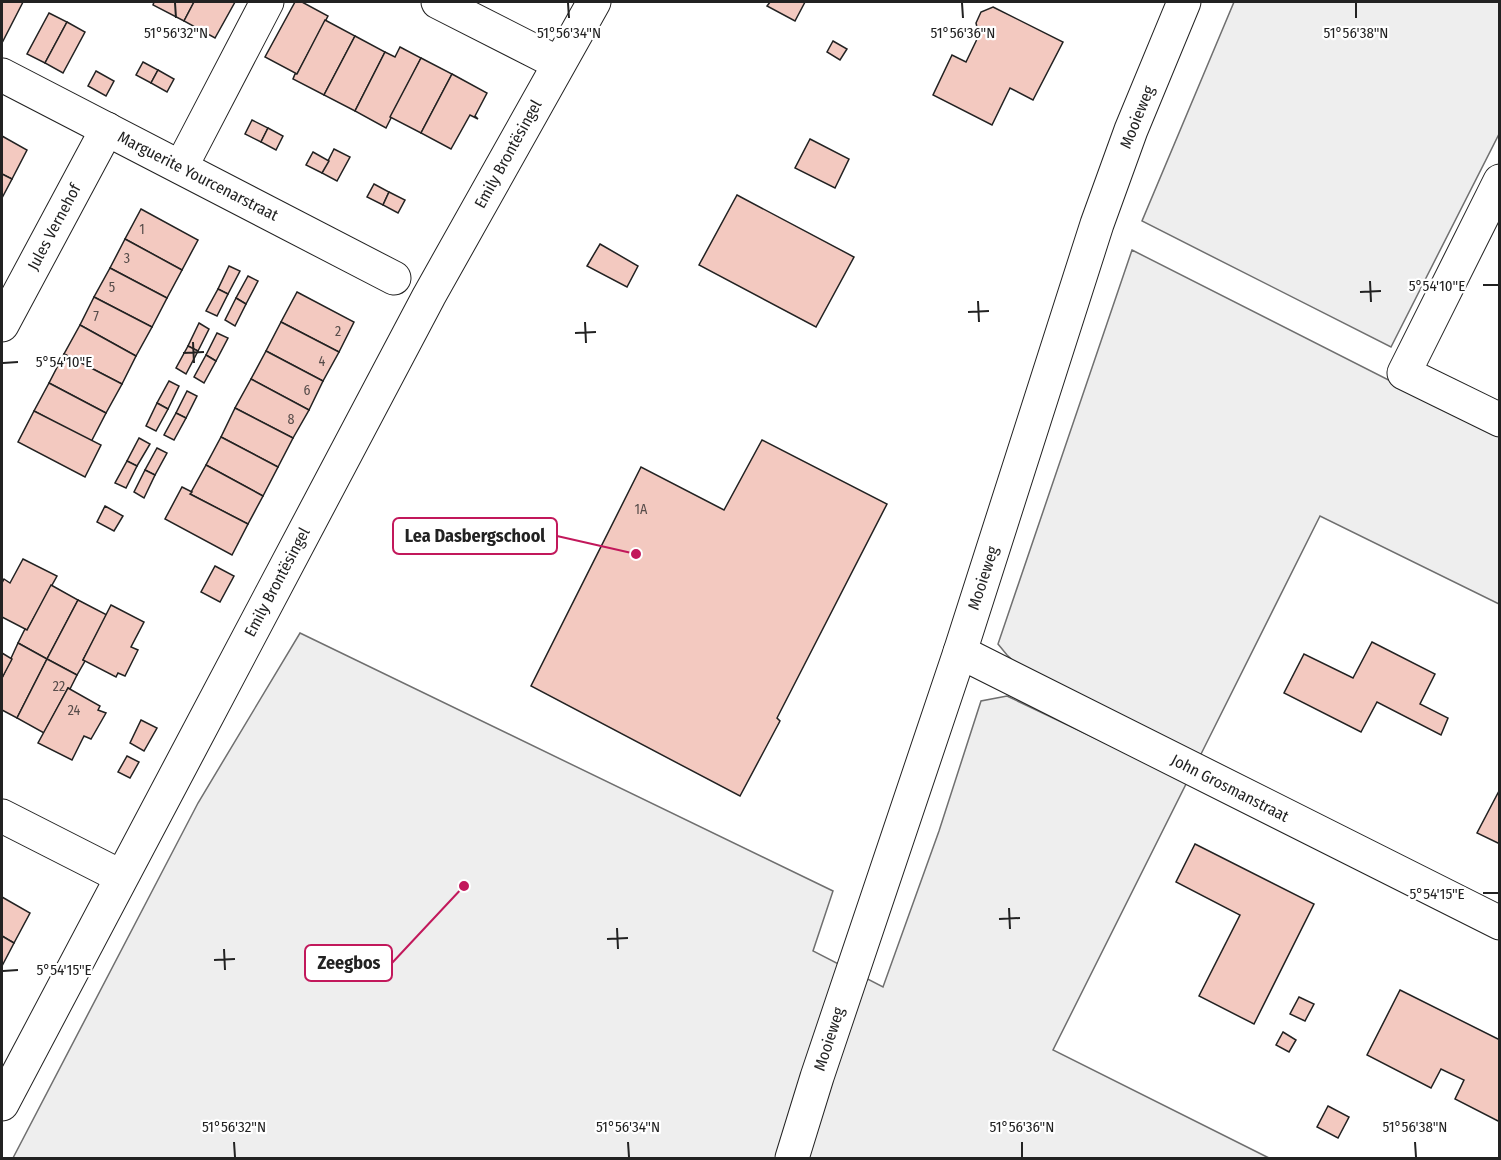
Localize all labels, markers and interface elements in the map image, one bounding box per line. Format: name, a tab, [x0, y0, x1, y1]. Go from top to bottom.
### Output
text: 51°56'32"N	[144, 24, 208, 42]
text: 51°56'34"N	[537, 24, 601, 42]
text: 51°56'36"N	[931, 24, 995, 42]
text: 51°56'38"N	[1324, 24, 1388, 42]
street label: Mooieweg	[1116, 82, 1158, 151]
street label: Emily Brontësingel	[470, 96, 546, 212]
street label: Marguerite Yourcenarstraat	[115, 127, 282, 225]
street label: Jules Vernehof	[23, 180, 85, 273]
house number: 1	[139, 221, 145, 238]
house number: 3	[124, 250, 130, 267]
text: 5°54'10"E	[1409, 277, 1465, 295]
house number: 5	[109, 279, 115, 296]
house number: 7	[93, 308, 99, 325]
house number: 2	[335, 323, 341, 340]
text: 5°54'10"E	[36, 353, 92, 371]
house number: 4	[319, 353, 326, 370]
house number: 6	[304, 382, 311, 399]
house number: 8	[288, 411, 295, 428]
house number: 1A	[635, 501, 648, 518]
callout: Lea Dasbergschool	[393, 518, 557, 554]
street label: Emily Brontësingel	[240, 524, 314, 640]
text: Lea Dasbergschool	[405, 525, 545, 547]
street label: Mooieweg	[964, 543, 1002, 612]
house number: 22	[53, 678, 65, 695]
house number: 24	[68, 702, 81, 719]
street label: John Grosmanstraat	[1168, 750, 1293, 826]
text: 5°54'15"E	[1409, 885, 1465, 903]
callout: Zeegbos	[305, 945, 392, 981]
text: Zeegbos	[318, 952, 381, 974]
text: 5°54'15"E	[36, 961, 92, 979]
street label: Mooieweg	[810, 1004, 848, 1073]
text: 51°56'32"N	[202, 1118, 266, 1136]
text: 51°56'34"N	[596, 1118, 660, 1136]
text: 51°56'36"N	[990, 1118, 1054, 1136]
text: 51°56'38"N	[1383, 1118, 1447, 1136]

